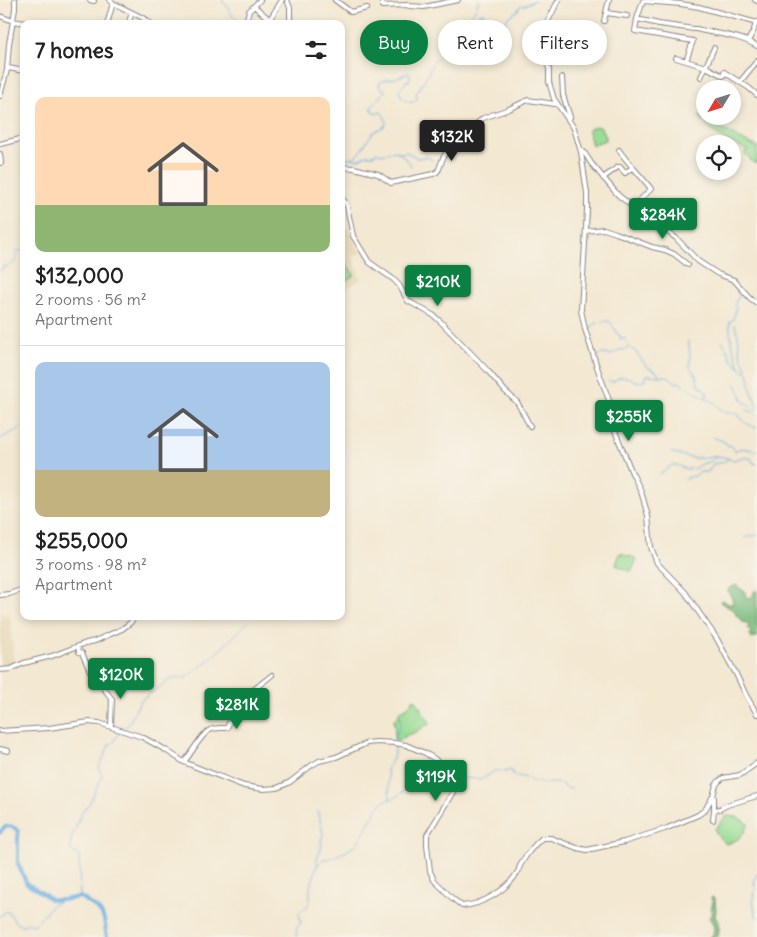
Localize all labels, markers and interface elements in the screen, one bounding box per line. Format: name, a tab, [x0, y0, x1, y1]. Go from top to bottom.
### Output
chip: Buy	[360, 20, 428, 65]
chip: Rent	[438, 20, 512, 65]
chip: Filters	[522, 20, 607, 65]
icon: filters	[302, 36, 330, 64]
text: 7 homes	[35, 37, 114, 64]
north arrow	[696, 80, 741, 125]
map controls	[696, 80, 741, 180]
pin: $132K	[417, 120, 487, 162]
text: $132K	[431, 126, 473, 146]
icon: home	[138, 129, 228, 219]
button: locate	[696, 135, 741, 180]
pin: $284K	[628, 198, 698, 240]
text: $284K	[640, 204, 686, 224]
text: $132,000	[35, 262, 124, 289]
pin: $210K	[403, 264, 473, 307]
text: $210K	[416, 271, 460, 291]
text: 2 rooms · 56 m²	[35, 289, 147, 309]
text: Apartment	[35, 309, 113, 329]
icon: home	[138, 395, 228, 485]
pin: $255K	[594, 400, 664, 442]
text: $255K	[606, 406, 652, 426]
text: $255,000	[35, 527, 128, 554]
text: 3 rooms · 98 m²	[35, 554, 147, 574]
text: Apartment	[35, 574, 113, 594]
pin: $120K	[86, 658, 156, 700]
text: $120K	[99, 664, 143, 684]
pin: $281K	[202, 688, 272, 730]
text: $281K	[215, 694, 259, 714]
pin: $119K	[401, 760, 471, 802]
text: $119K	[416, 766, 456, 786]

